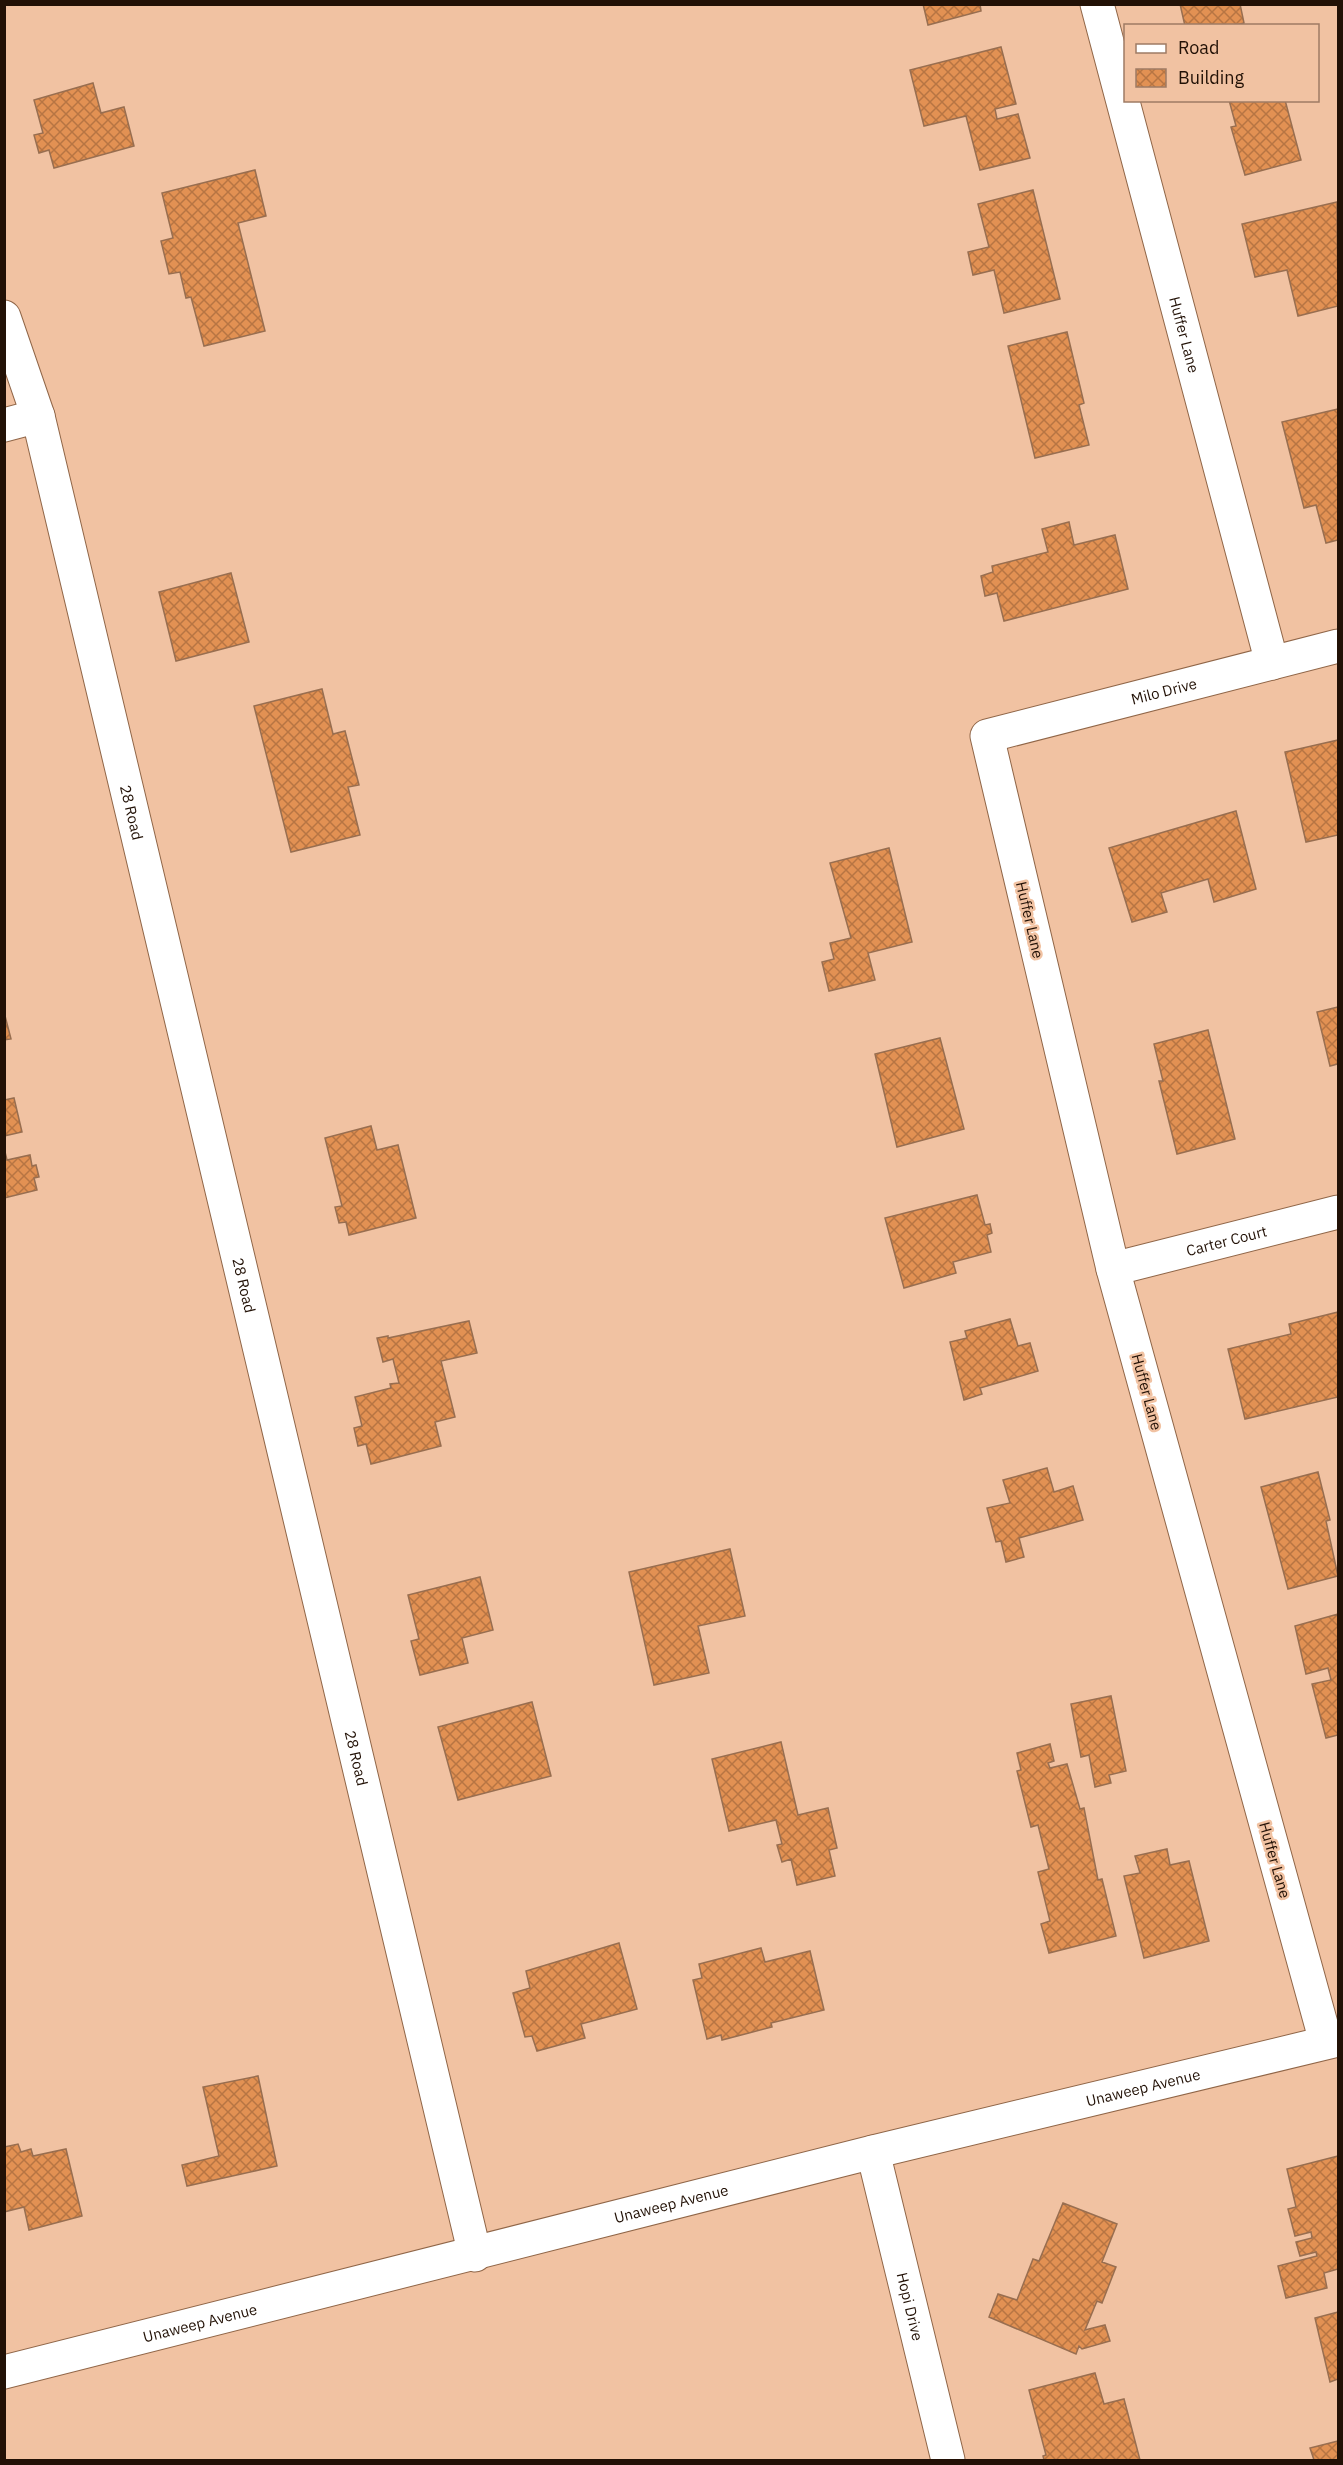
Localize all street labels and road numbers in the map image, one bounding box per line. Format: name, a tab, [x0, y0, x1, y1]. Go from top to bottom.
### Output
street label: Huffer Lane	[1166, 294, 1204, 375]
street label: Milo Drive	[1129, 673, 1199, 708]
street label: 28 Road	[116, 783, 148, 842]
street label: Huffer Lane	[1012, 880, 1048, 960]
street label: Carter Court	[1184, 1221, 1269, 1260]
street label: 28 Road	[229, 1256, 260, 1315]
street label: Huffer Lane	[1128, 1352, 1166, 1432]
street label: 28 Road	[341, 1728, 373, 1787]
street label: Huffer Lane	[1255, 1820, 1295, 1900]
street label: Unaweep Avenue	[1084, 2064, 1202, 2110]
street label: Unaweep Avenue	[612, 2180, 730, 2227]
street label: Hopi Drive	[893, 2270, 928, 2343]
street label: Unaweep Avenue	[141, 2299, 259, 2346]

